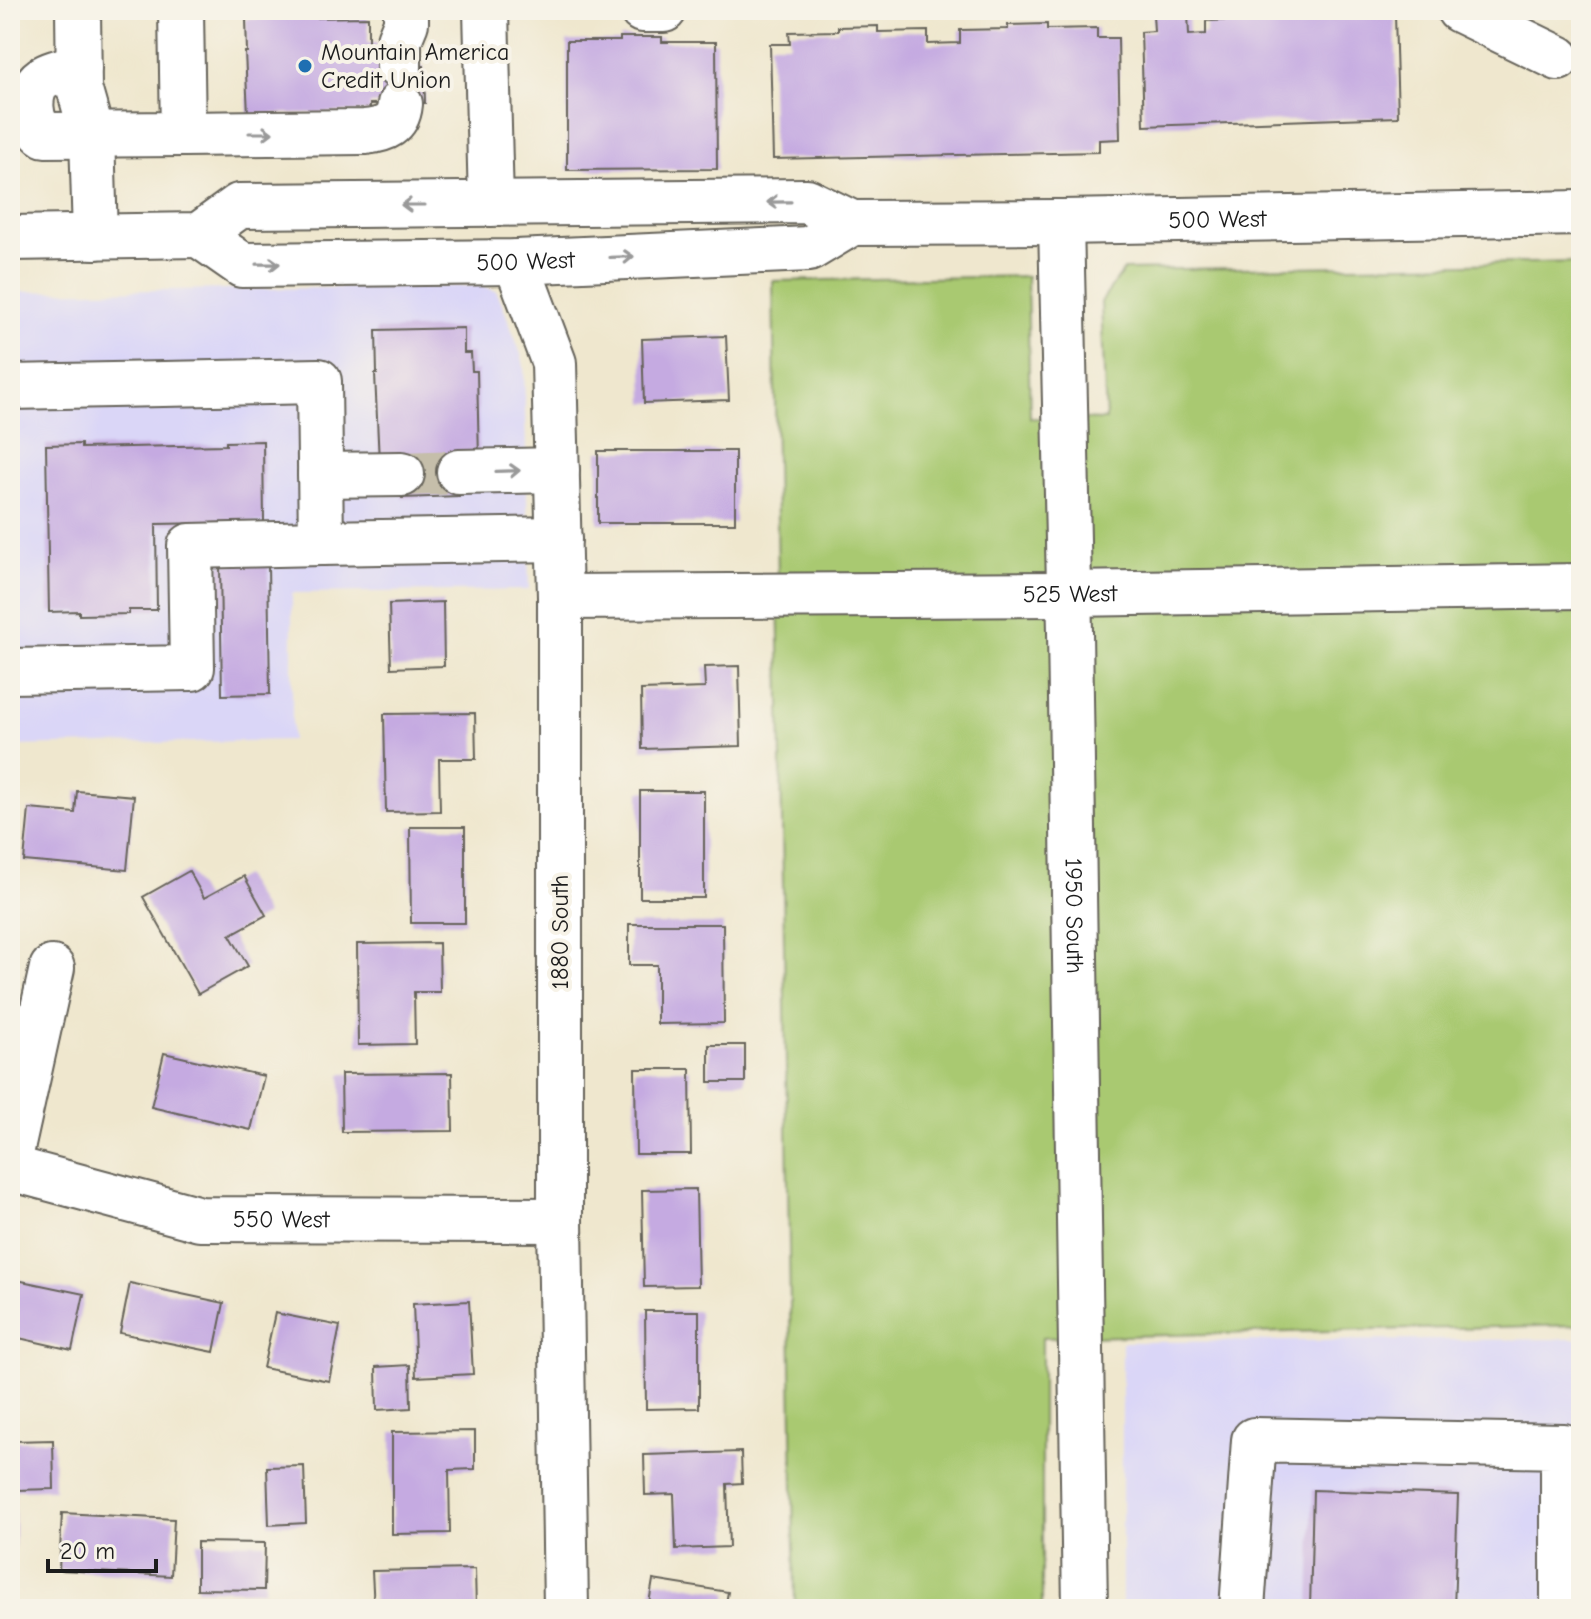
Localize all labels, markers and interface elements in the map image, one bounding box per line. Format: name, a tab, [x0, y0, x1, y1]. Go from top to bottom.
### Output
place label: Mountain America Credit Union	[321, 38, 509, 94]
marker: Mountain America Credit Union	[296, 57, 314, 75]
one-way arrow	[247, 125, 274, 141]
one-way arrow	[766, 194, 793, 209]
one-way arrow	[400, 197, 427, 213]
street label: 500 West	[1168, 204, 1268, 234]
street label: 500 West	[476, 245, 576, 276]
one-way arrow	[608, 249, 635, 264]
one-way arrow	[254, 257, 281, 272]
one-way arrow	[494, 463, 521, 479]
street label: 525 West	[1023, 579, 1119, 608]
street label: 1950 South	[1059, 858, 1089, 974]
street label: 1880 South	[546, 875, 574, 989]
street label: 550 West	[233, 1205, 331, 1233]
scale bar	[48, 1523, 156, 1573]
text: 20 m	[60, 1537, 115, 1565]

